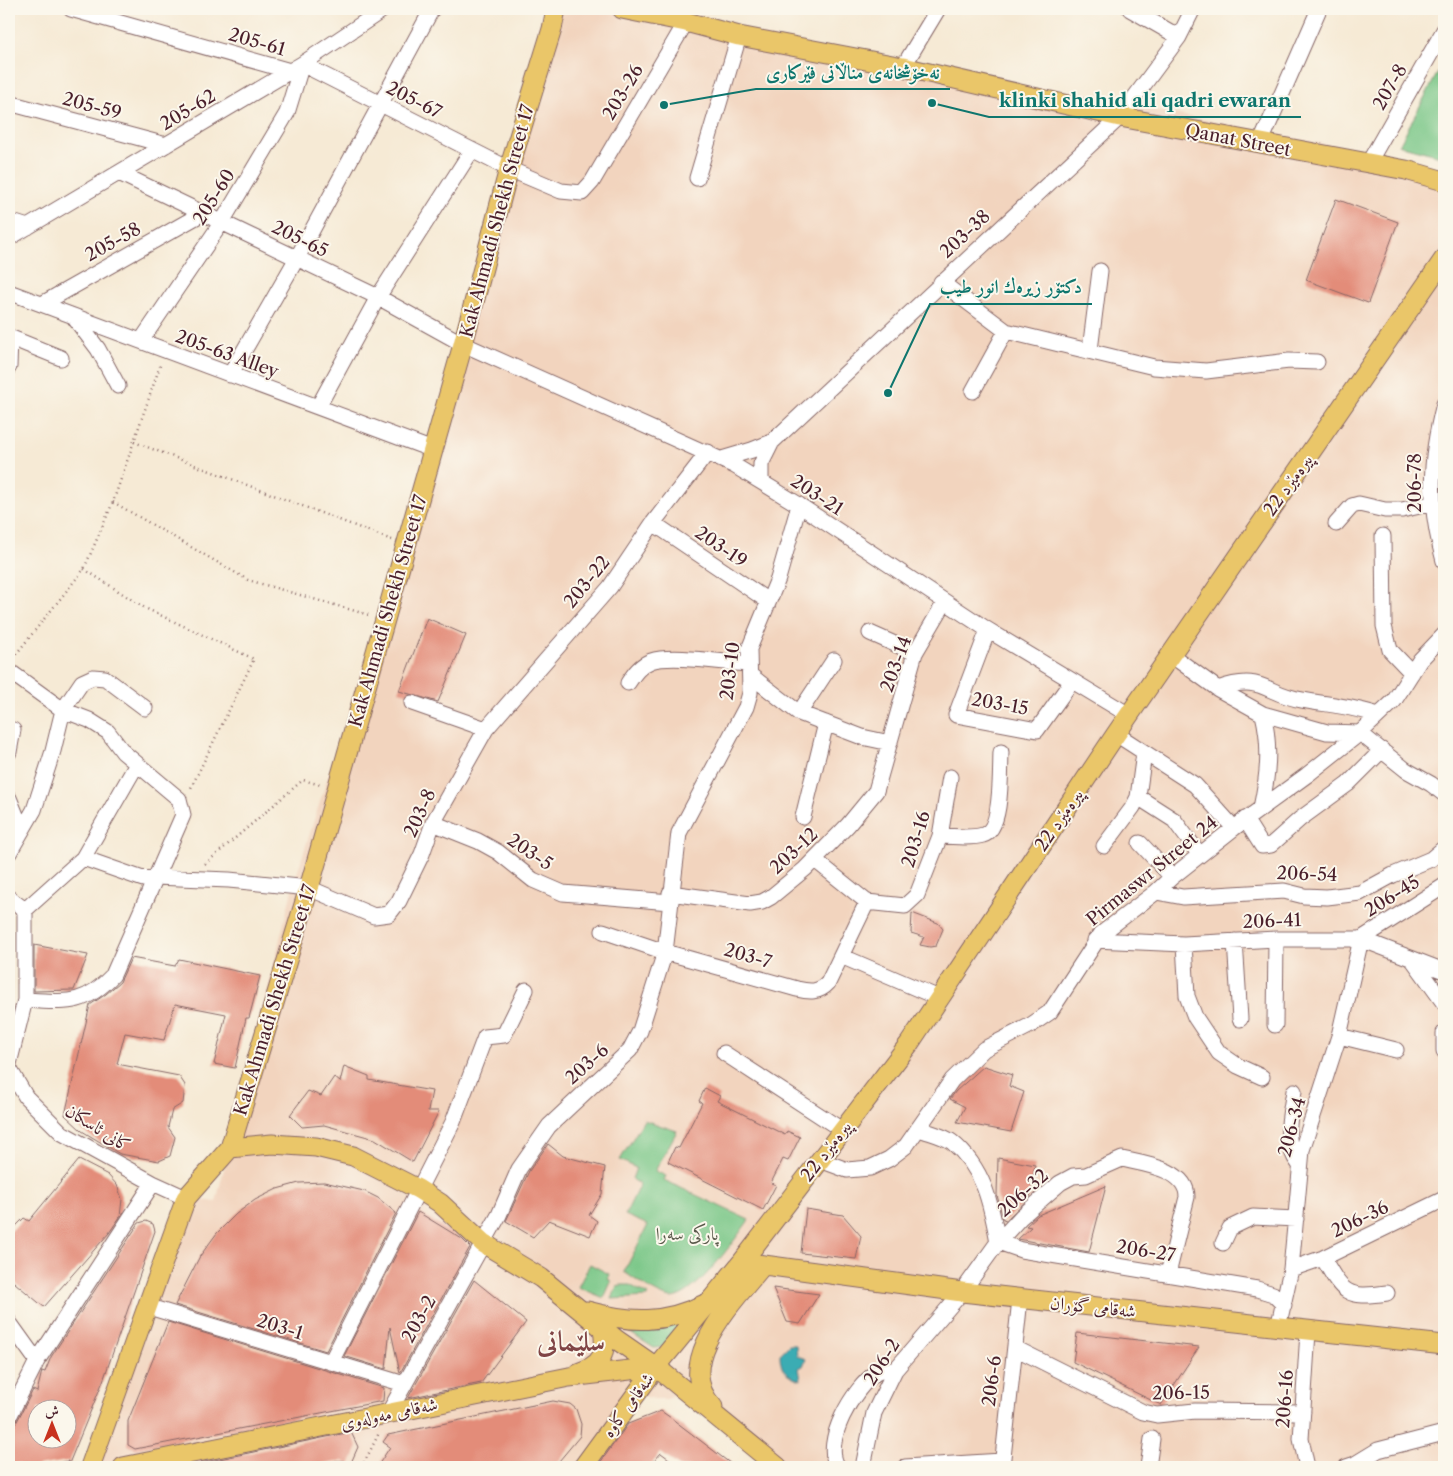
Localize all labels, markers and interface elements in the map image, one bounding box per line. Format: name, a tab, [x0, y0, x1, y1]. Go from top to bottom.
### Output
street label: 205-61	[226, 23, 288, 61]
callout: نەخۆشخانەی مناڵانی فێركاری	[756, 55, 950, 89]
street label: 203-26	[598, 60, 648, 124]
street label: 207-8	[1368, 60, 1412, 114]
text: نەخۆشخانەی مناڵانی فێركاری	[766, 61, 940, 85]
street label: 205-67	[383, 77, 445, 123]
callout: klinki shahid ali qadri ewaran	[989, 83, 1301, 117]
street label: 205-62	[156, 85, 220, 135]
street label: 205-59	[60, 88, 124, 124]
text: klinki shahid ali qadri ewaran	[999, 89, 1291, 112]
street label: Kak Ahmadi Shekh Street 17	[455, 102, 539, 340]
street label: Qanat Street	[1183, 119, 1293, 161]
street label: 205-60	[188, 165, 240, 229]
street label: 203-38	[935, 205, 995, 263]
street label: 205-65	[268, 216, 332, 262]
street label: 205-58	[81, 218, 145, 266]
callout: دکتۆر زیرەك انور طیب	[930, 270, 1092, 304]
text: دکتۆر زیرەك انور طیب	[940, 275, 1082, 299]
street label: 205-63 Alley	[172, 325, 282, 383]
street label: 22 پیرەمێرد	[1259, 449, 1320, 521]
street label: 206-78	[1404, 453, 1426, 513]
street label: 203-21	[787, 470, 848, 520]
street label: Kak Ahmadi Shekh Street 17	[344, 492, 432, 730]
street label: 203-19	[691, 522, 751, 572]
street label: 203-22	[559, 552, 615, 612]
street label: 203-14	[876, 633, 916, 695]
street label: 203-10	[716, 641, 744, 701]
street label: 203-15	[970, 688, 1030, 720]
street label: 22 پیرەمێرد	[1030, 783, 1090, 856]
street label: 203-8	[399, 785, 441, 841]
street label: 203-16	[897, 808, 935, 870]
street label: Pirmaswr Street 24	[1082, 811, 1222, 931]
street label: 203-12	[765, 823, 823, 879]
street label: 203-5	[503, 829, 557, 875]
street label: 206-54	[1276, 862, 1338, 886]
street label: 206-45	[1360, 871, 1424, 921]
street label: Kak Ahmadi Shekh Street 17	[229, 882, 321, 1118]
street label: 206-41	[1242, 909, 1302, 933]
street label: 203-7	[722, 939, 774, 973]
street label: 203-6	[561, 1039, 613, 1089]
street label: 206-34	[1274, 1095, 1310, 1159]
street label: کانی ئاسکان	[61, 1099, 135, 1157]
street label: 22 پیرەمێرد	[796, 1115, 859, 1187]
street label: 206-32	[993, 1164, 1053, 1222]
street label: 206-36	[1328, 1196, 1392, 1242]
park label: پارکی سەرا	[656, 1222, 720, 1247]
street label: 206-27	[1115, 1235, 1177, 1267]
street label: 203-2	[397, 1292, 441, 1346]
street label: شەقامی گۆران	[1049, 1292, 1137, 1322]
street label: 203-1	[254, 1310, 306, 1345]
district label: سلێمانی	[536, 1324, 605, 1358]
street label: 206-2	[859, 1335, 905, 1389]
street label: 206-6	[978, 1354, 1006, 1408]
street label: شەقامی کاوە	[597, 1368, 659, 1442]
street label: 206-16	[1272, 1369, 1298, 1429]
street label: 206-15	[1152, 1381, 1210, 1405]
street label: شەقامی مەولەوی	[339, 1393, 439, 1435]
north arrow	[28, 1398, 78, 1448]
text: ش	[45, 1402, 59, 1420]

